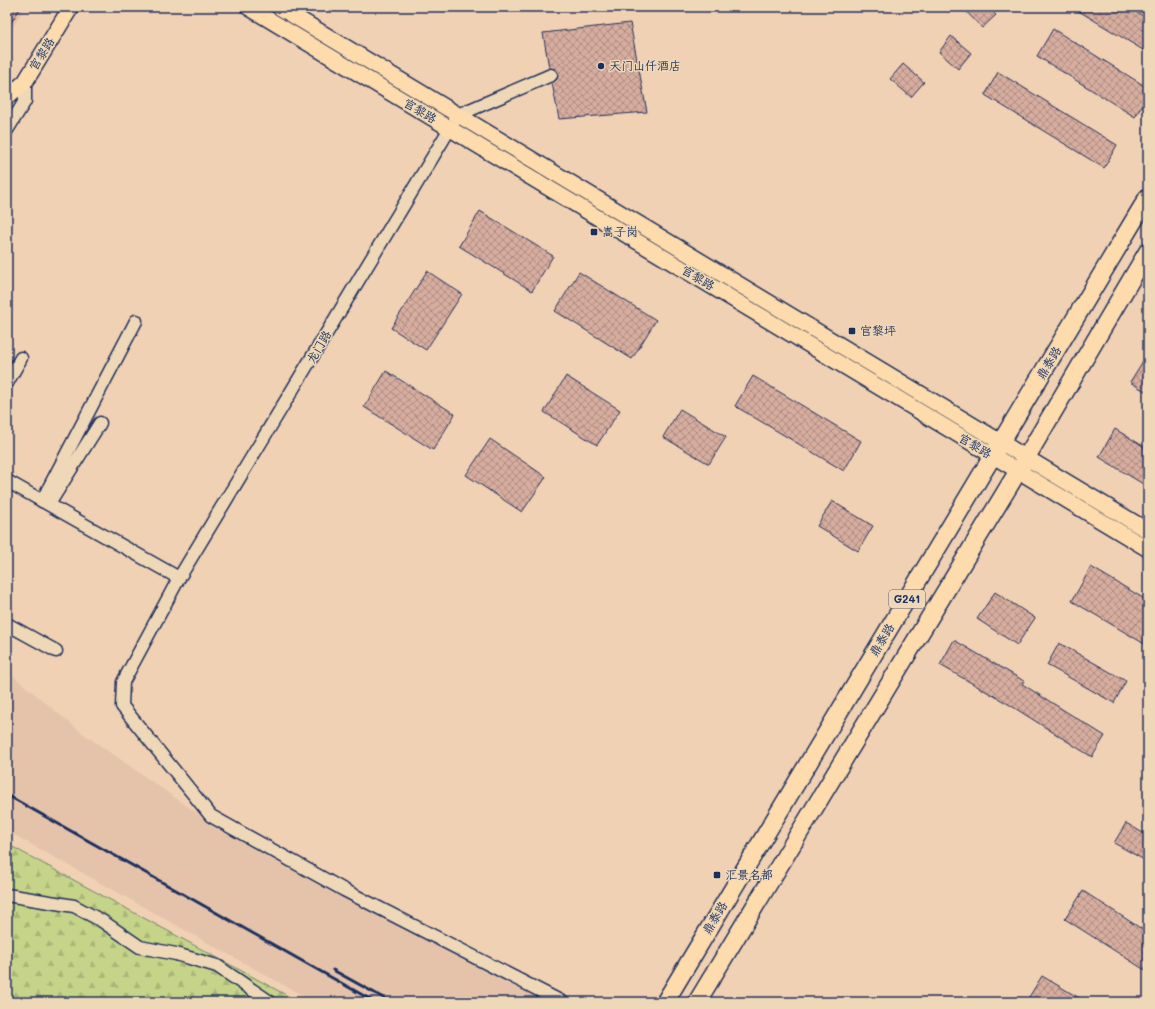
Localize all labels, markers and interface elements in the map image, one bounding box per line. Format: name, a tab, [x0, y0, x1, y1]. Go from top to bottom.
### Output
street label: 官黎路	[25, 34, 57, 73]
place label: 天门山仟酒店	[609, 57, 681, 73]
marker: 天门山仟酒店	[596, 61, 606, 71]
street label: 官黎路	[401, 94, 440, 126]
place label: 嵩子岗	[602, 223, 638, 239]
marker: 嵩子岗	[589, 227, 599, 237]
street label: 官黎路	[679, 261, 718, 293]
place label: 官黎坪	[860, 322, 896, 338]
marker: 官黎坪	[847, 326, 857, 336]
street label: 龙门路	[302, 327, 334, 366]
street label: 鼎泰路	[1032, 343, 1064, 382]
street label: 官黎路	[956, 429, 995, 461]
road number: G241	[889, 590, 925, 608]
street label: 鼎泰路	[865, 620, 897, 659]
place label: 汇景名都	[725, 866, 773, 882]
marker: 汇景名都	[712, 870, 722, 880]
street label: 鼎泰路	[698, 898, 730, 937]

